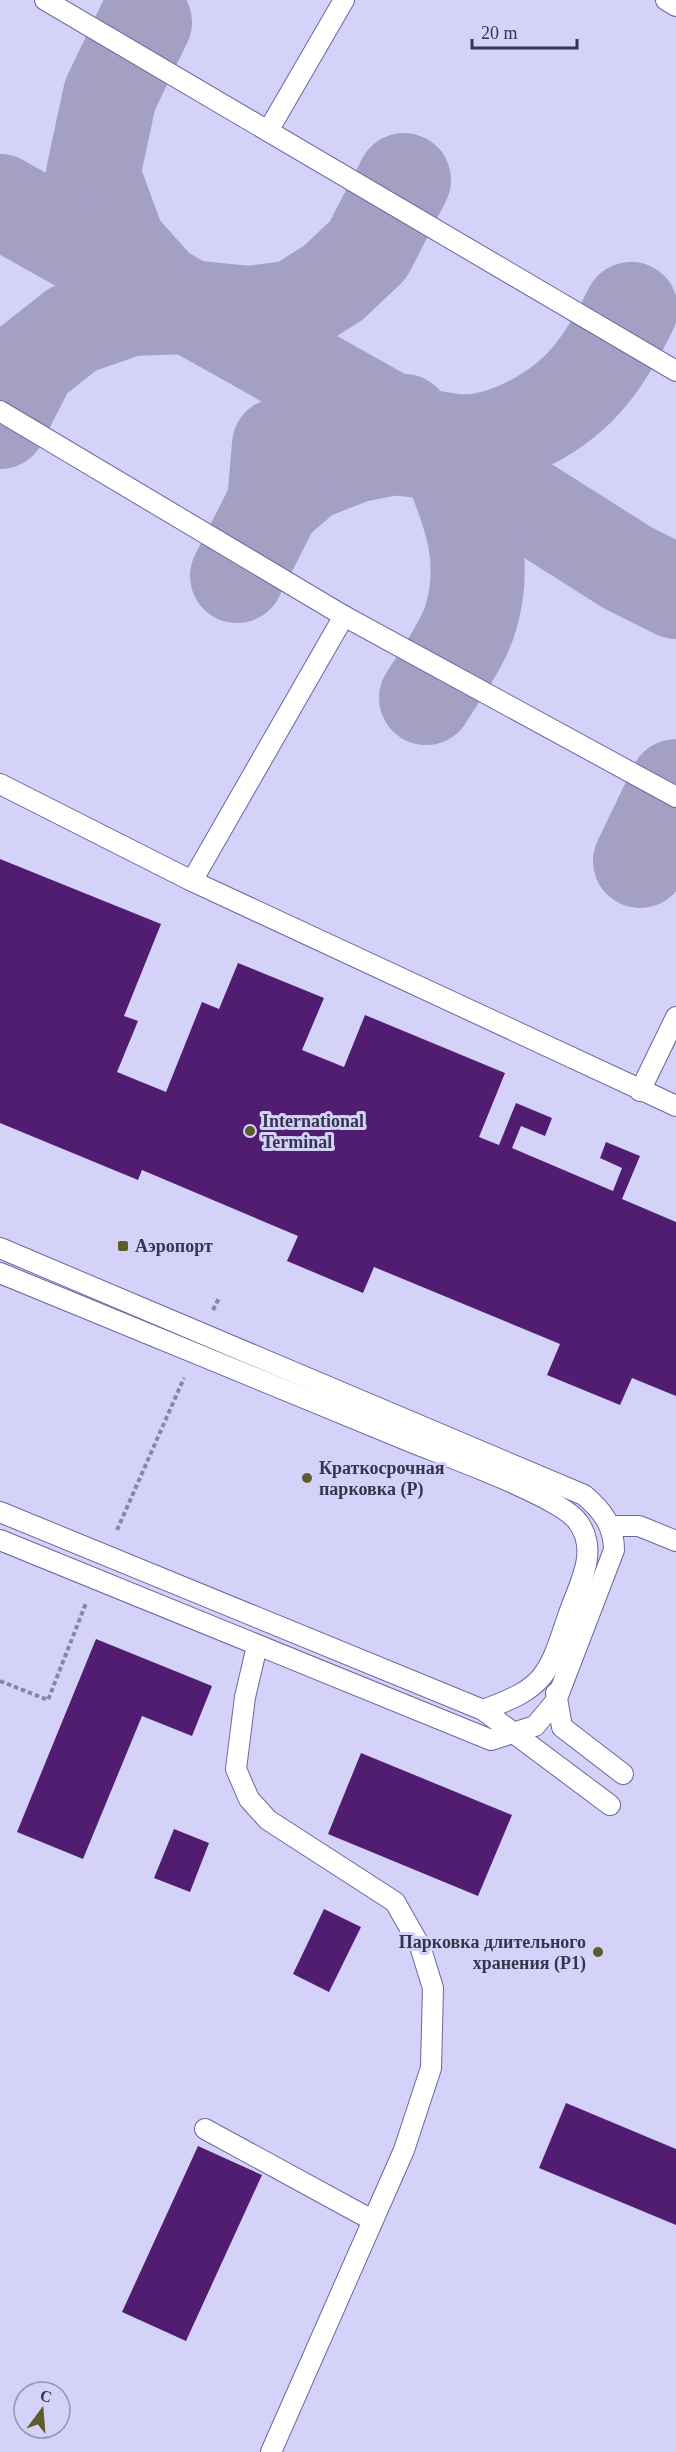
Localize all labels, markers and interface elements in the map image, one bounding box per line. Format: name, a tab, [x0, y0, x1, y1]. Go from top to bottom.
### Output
scale bar	[472, 12, 577, 50]
text: 20 m	[481, 23, 518, 43]
place label: International Terminal	[262, 1111, 364, 1152]
marker: International Terminal	[243, 1124, 257, 1138]
place label: Аэропорт	[135, 1236, 213, 1256]
marker: Аэропорт	[116, 1239, 130, 1253]
place label: Краткосрочная парковка (P)	[319, 1458, 445, 1500]
marker: Краткосрочная парковка (P)	[300, 1471, 314, 1485]
place label: Парковка длительного хранения (P1)	[399, 1932, 586, 1974]
marker: Парковка длительного хранения (P1)	[591, 1945, 605, 1959]
north arrow	[12, 2380, 72, 2440]
text: С	[38, 2386, 54, 2406]

